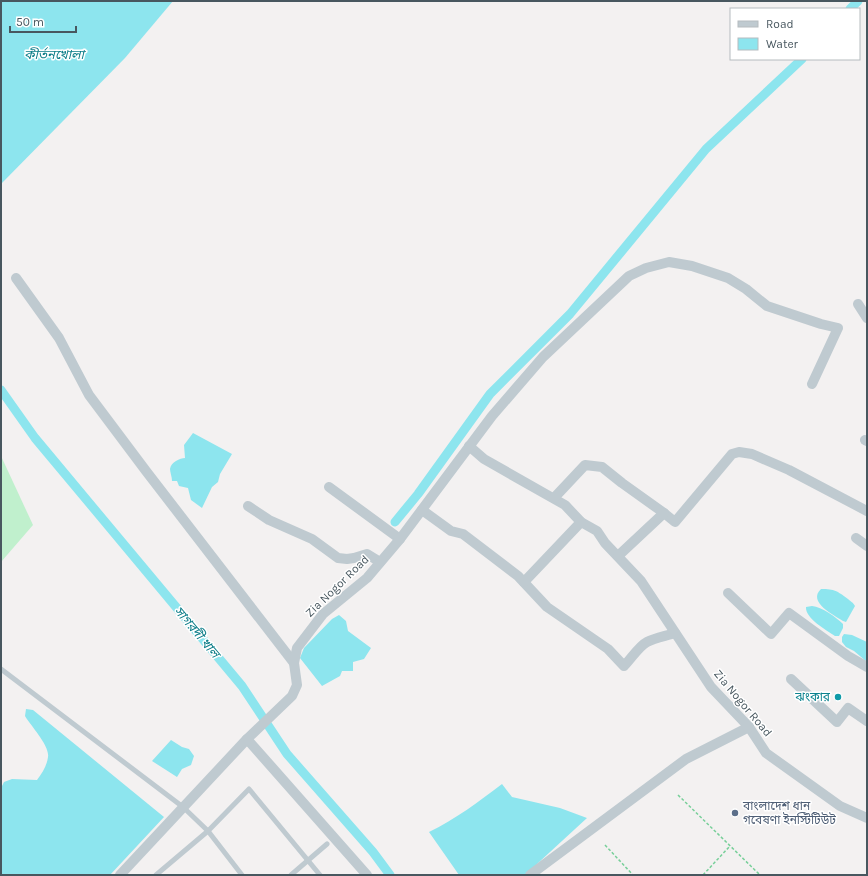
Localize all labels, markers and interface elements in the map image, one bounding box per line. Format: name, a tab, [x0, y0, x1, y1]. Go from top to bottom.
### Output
scale bar	[10, 8, 76, 34]
legend	[730, 8, 860, 60]
text: 50 m	[16, 15, 44, 29]
text: Road	[766, 17, 794, 31]
text: Water	[766, 37, 799, 51]
water label: কীর্তনখোলা	[24, 47, 87, 62]
street label: Zia Nogor Road	[302, 552, 372, 620]
water label: সাগরদী খাল	[171, 603, 224, 663]
street label: Zia Nogor Road	[711, 667, 775, 739]
place label: ঝংকার	[794, 690, 831, 704]
marker: ঝংকার	[833, 692, 843, 702]
place label: বাংলাদেশ ধান গবেষণা ইনস্টিটিউট	[742, 799, 836, 827]
marker: বাংলাদেশ ধান গবেষণা ইনস্টিটিউট	[730, 808, 740, 818]

